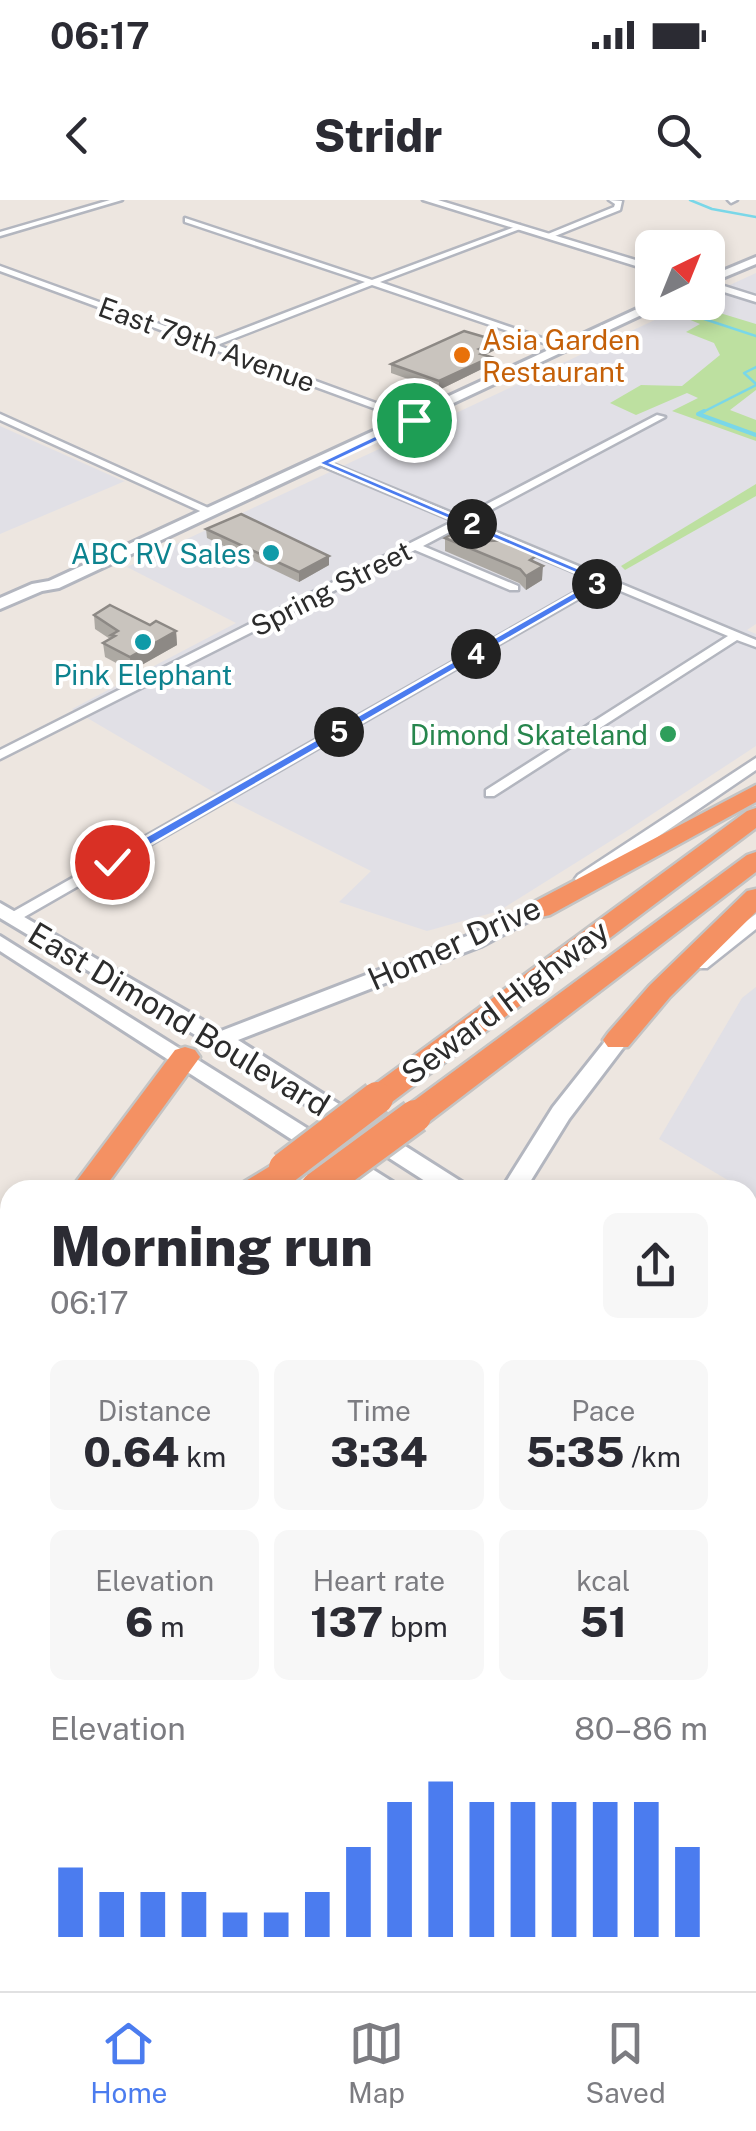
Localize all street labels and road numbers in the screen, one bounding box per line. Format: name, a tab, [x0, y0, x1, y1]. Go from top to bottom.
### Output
street label: East 79th Avenue	[94, 290, 320, 398]
street label: Spring Street	[245, 533, 417, 643]
street label: Homer Drive	[362, 888, 546, 998]
street label: Seward Highway	[394, 912, 616, 1092]
street label: East Dimond Boulevard	[22, 914, 336, 1124]

